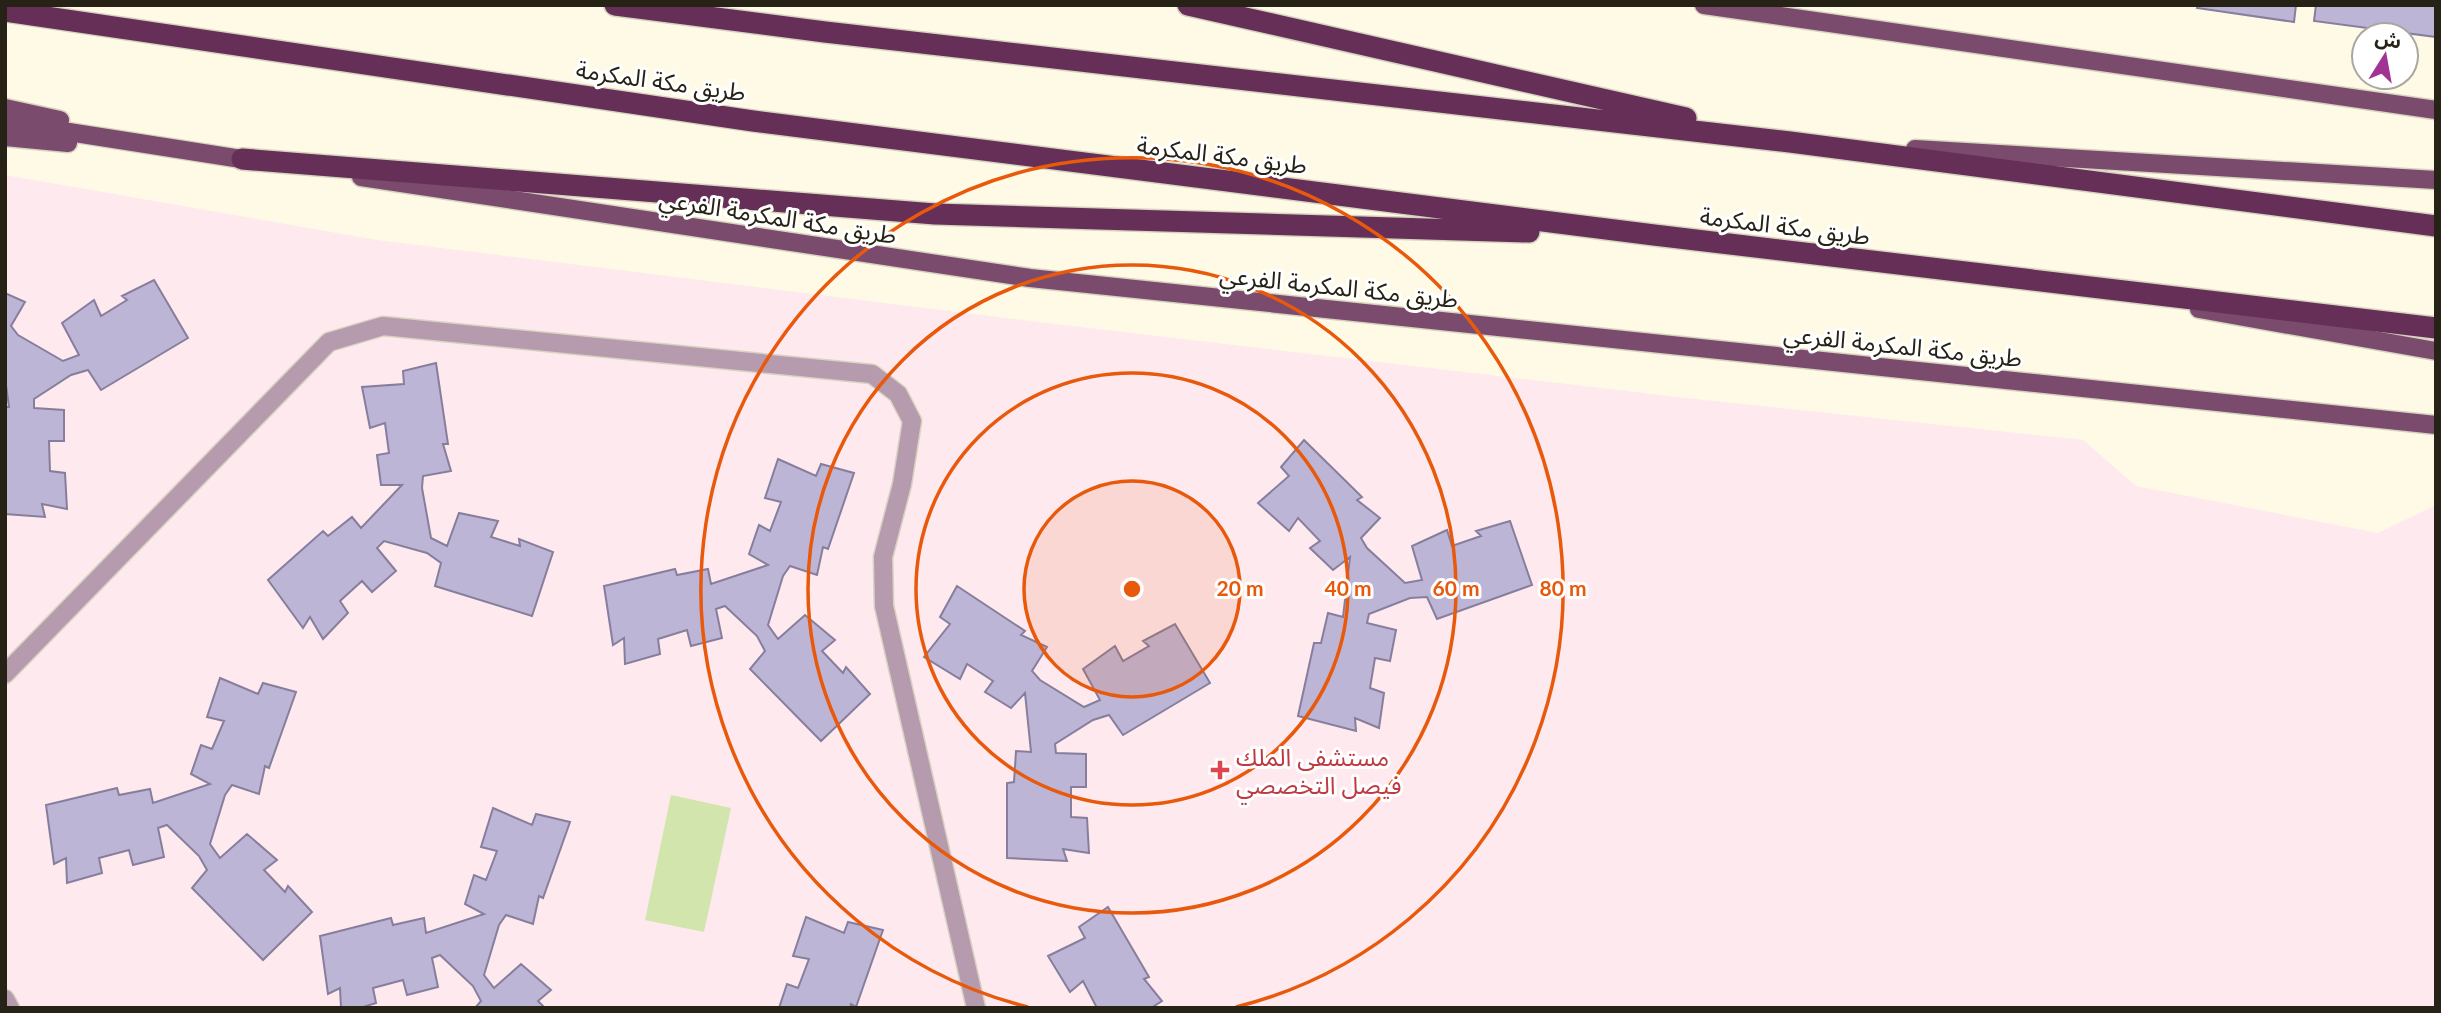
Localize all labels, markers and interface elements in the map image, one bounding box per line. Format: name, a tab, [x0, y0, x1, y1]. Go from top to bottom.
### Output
north arrow	[2350, 21, 2420, 91]
text: ش	[2373, 25, 2403, 53]
street label: طريق مكة المكرمة	[574, 54, 748, 108]
street label: طريق مكة المكرمة	[1135, 129, 1309, 181]
street label: طريق مكة المكرمة الفرعي	[656, 183, 899, 255]
street label: طريق مكة المكرمة	[1698, 200, 1872, 252]
street label: طريق مكة المكرمة الفرعي	[1218, 259, 1460, 318]
street label: طريق مكة المكرمة الفرعي	[1782, 318, 2024, 377]
text: 20 m	[1216, 575, 1264, 600]
text: 40 m	[1324, 575, 1372, 600]
text: 60 m	[1432, 575, 1480, 600]
text: 80 m	[1539, 575, 1587, 600]
centre of rings	[1120, 577, 1144, 601]
place label: مستشفى الملك فيصل التخصصي	[1236, 742, 1402, 804]
marker: مستشفى الملك فيصل التخصصي	[1210, 760, 1230, 780]

